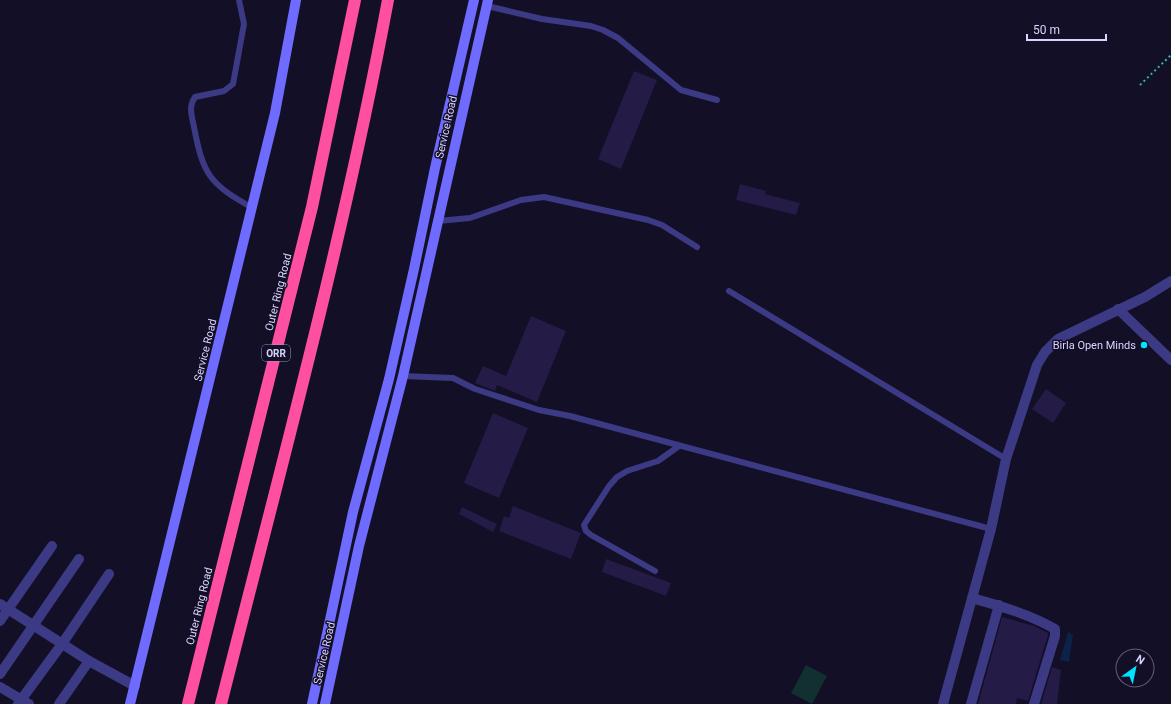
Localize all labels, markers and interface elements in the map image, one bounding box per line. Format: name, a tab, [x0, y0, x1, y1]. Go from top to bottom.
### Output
scale bar	[1027, 16, 1106, 42]
text: 50 m	[1033, 23, 1060, 37]
street label: Service Road	[433, 95, 460, 160]
street label: Outer Ring Road	[263, 252, 294, 332]
street label: Service Road	[191, 318, 220, 383]
place label: Birla Open Minds	[1053, 339, 1136, 352]
marker: Birla Open Minds	[1139, 340, 1149, 350]
road number: ORR	[262, 345, 290, 361]
street label: Outer Ring Road	[184, 566, 215, 646]
street label: Service Road	[311, 621, 338, 686]
north arrow	[1115, 648, 1155, 688]
text: N	[1133, 652, 1147, 668]

